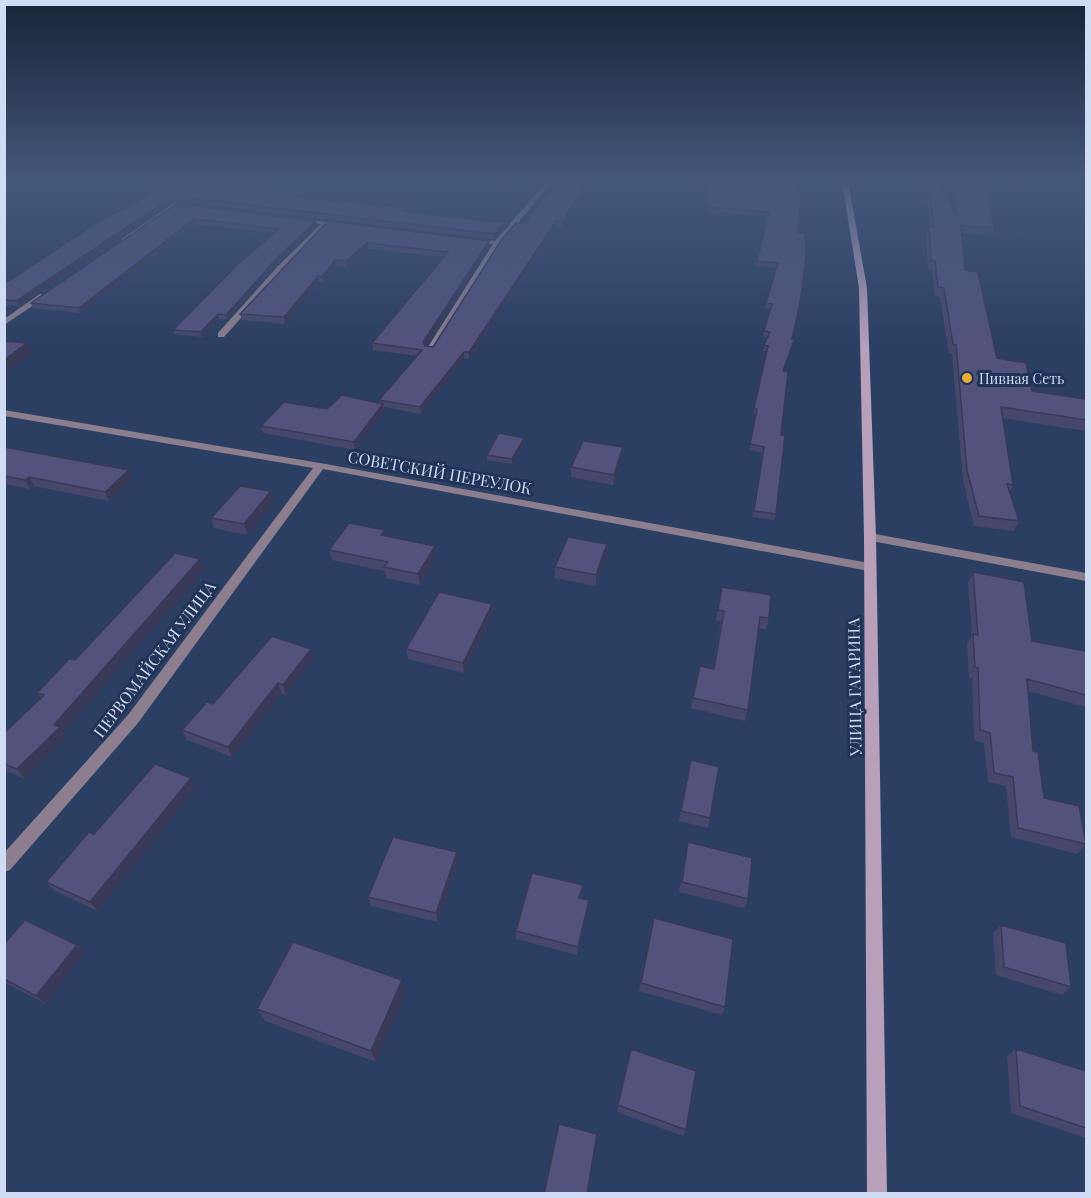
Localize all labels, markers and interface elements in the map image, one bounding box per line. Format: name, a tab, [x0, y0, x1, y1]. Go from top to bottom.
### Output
place label: Пивная Сеть	[979, 369, 1064, 388]
marker: Пивная Сеть	[960, 371, 974, 385]
street label: СОВЕТСКИЙ ПЕРЕУЛОК	[346, 445, 534, 499]
street label: ПЕРВОМАЙСКАЯ УЛИЦА	[88, 576, 220, 741]
street label: УЛИЦА ГАГАРИНА	[842, 617, 866, 757]

